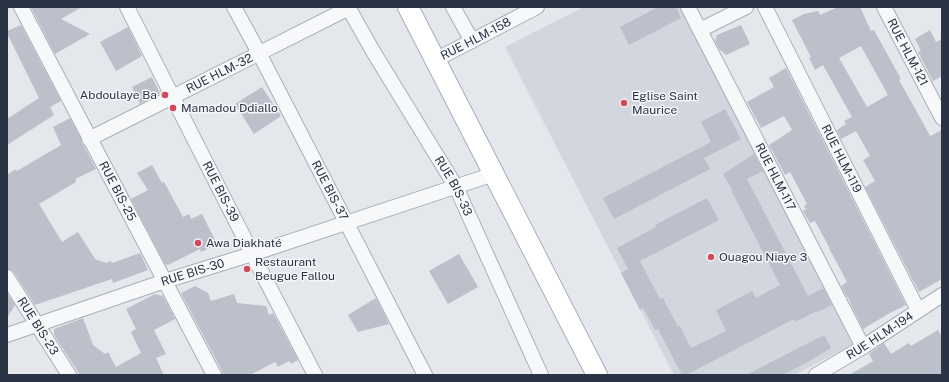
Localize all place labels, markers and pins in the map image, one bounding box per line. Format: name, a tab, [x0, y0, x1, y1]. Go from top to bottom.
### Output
place label: Abdoulaye Ba	[80, 88, 157, 102]
place label: Eglise Saint Maurice	[632, 89, 698, 117]
marker: Abdoulaye Ba	[160, 90, 170, 100]
marker: Eglise Saint Maurice	[619, 98, 629, 108]
place label: Mamadou Ddiallo	[181, 101, 278, 115]
marker: Mamadou Ddiallo	[168, 103, 178, 113]
place label: Awa Diakhaté	[206, 236, 282, 250]
marker: Awa Diakhaté	[193, 238, 203, 248]
place label: Ouagou Niaye 3	[719, 250, 807, 264]
marker: Ouagou Niaye 3	[706, 252, 716, 262]
place label: Restaurant Beugue Fallou	[255, 255, 335, 283]
marker: Restaurant Beugue Fallou	[242, 264, 252, 274]

